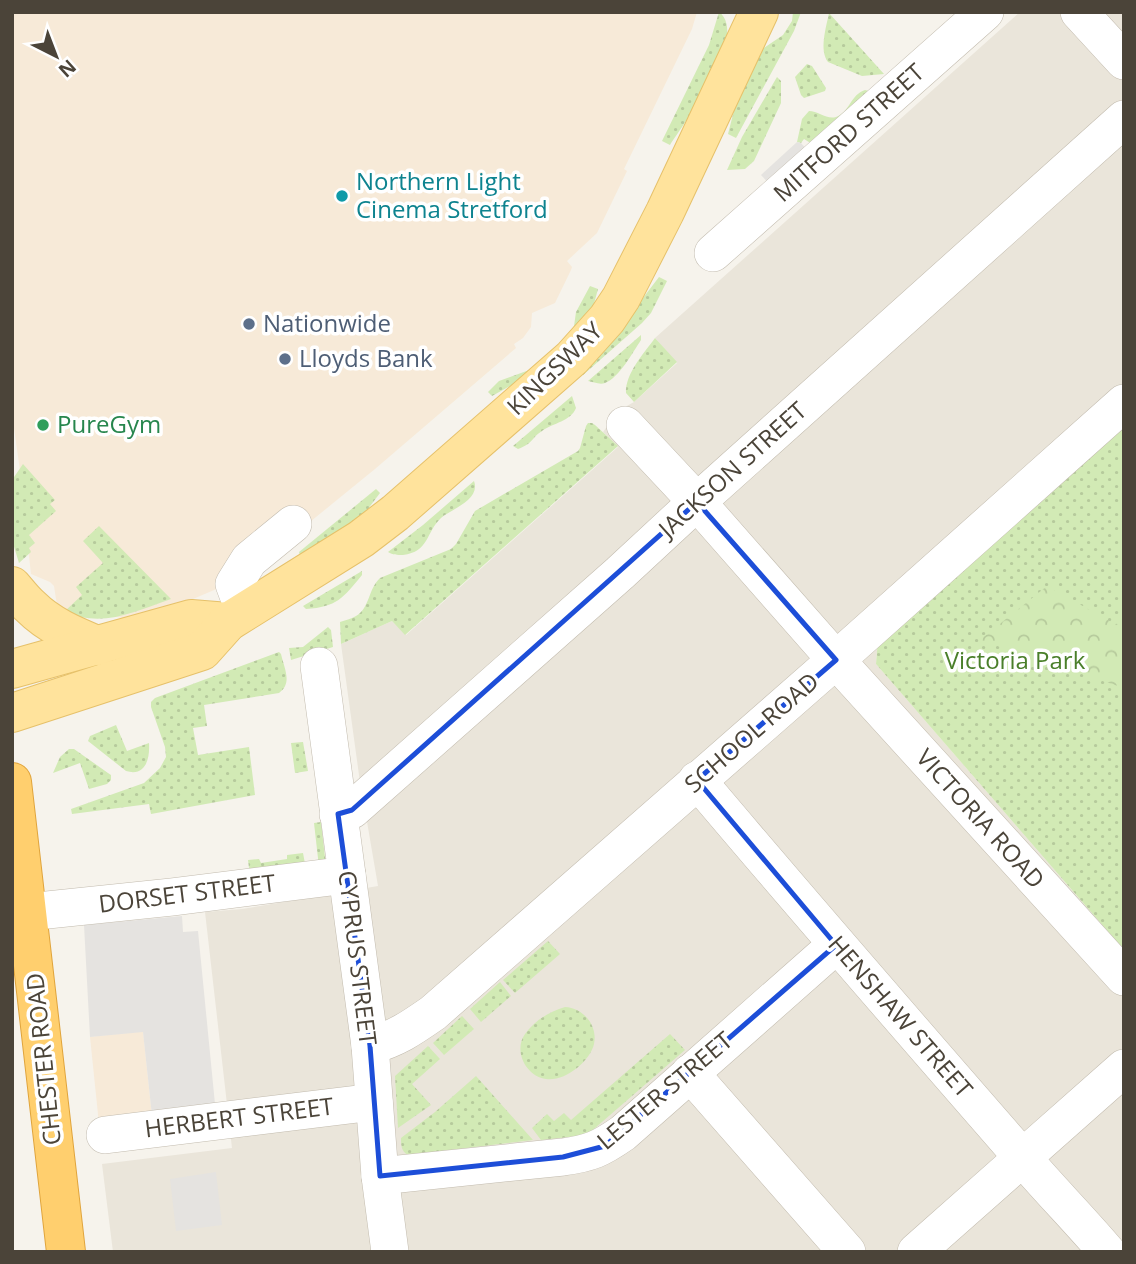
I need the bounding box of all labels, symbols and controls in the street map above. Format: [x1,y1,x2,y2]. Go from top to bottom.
north arrow [21,21,91,91]
text: N [53,54,82,83]
street label: MITFORD STREET [766,55,930,208]
place label: Northern Light Cinema Stretford [356,164,548,225]
marker: Northern Light Cinema Stretford [334,188,350,204]
place label: Nationwide [263,306,391,339]
street label: KINGSWAY [499,314,609,422]
marker: Nationwide [241,316,257,332]
place label: Lloyds Bank [299,341,433,374]
marker: Lloyds Bank [277,351,293,367]
street label: JACKSON STREET [649,394,813,546]
place label: PureGym [57,407,161,440]
marker: PureGym [35,417,51,433]
park label: Victoria Park [945,643,1086,676]
street label: SCHOOL ROAD [677,664,825,799]
street label: VICTORIA ROAD [910,741,1053,895]
street label: DORSET STREET [97,865,277,920]
street label: CYPRUS STREET [331,869,386,1047]
street label: HENSHAW STREET [822,928,981,1104]
street label: CHESTER ROAD [17,971,68,1147]
street label: LESTER STREET [589,1023,739,1156]
street label: HERBERT STREET [142,1089,335,1144]

